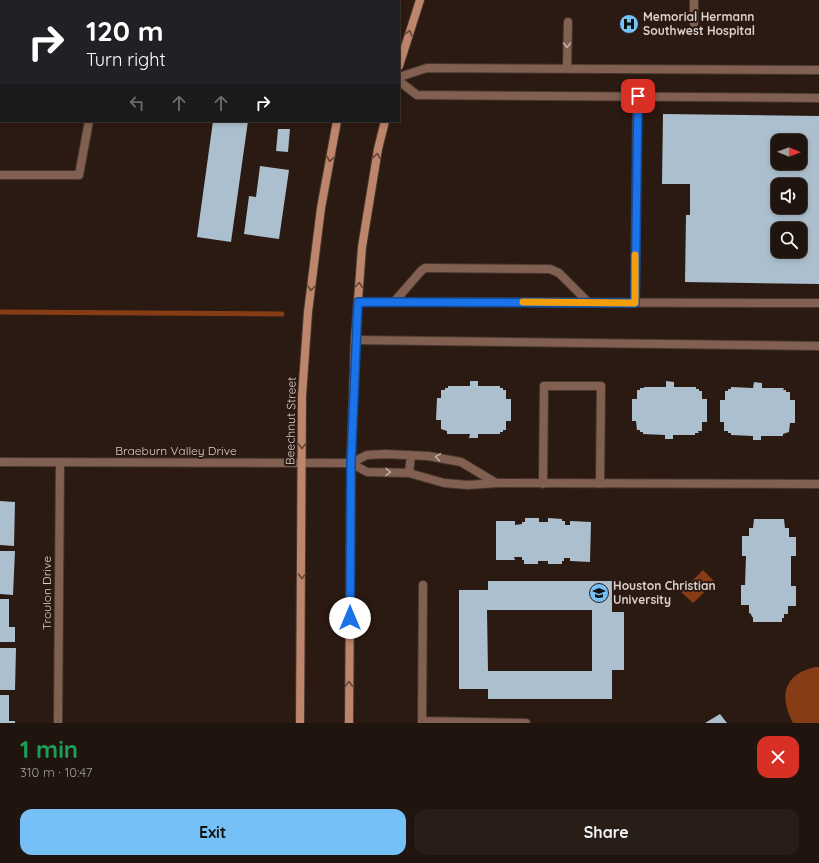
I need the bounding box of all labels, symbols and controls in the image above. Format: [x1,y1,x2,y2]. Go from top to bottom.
place label: Memorial Hermann Southwest Hospital [643,9,755,38]
text: 120 m [86,13,164,48]
hospital icon: Memorial Hermann Southwest Hospital [618,13,640,35]
icon: right [20,16,72,68]
one-way arrow [404,30,413,37]
one-way arrow [563,42,571,48]
text: Turn right [86,48,166,71]
pin [621,79,655,113]
icon: arrive [627,85,649,107]
icon: left [126,92,148,114]
icon: ahead [168,92,190,114]
icon: ahead [210,92,232,114]
icon: right [252,92,274,114]
north arrow [771,134,807,170]
map controls [771,134,807,258]
one-way arrow [372,153,381,159]
one-way arrow [326,156,334,162]
button: sound [771,178,807,214]
button: search [771,222,807,258]
one-way arrow [355,281,364,288]
one-way arrow [307,285,316,291]
street label: Beechnut Street [282,377,299,465]
street label: Braeburn Valley Drive [115,443,237,458]
one-way arrow [298,443,306,449]
one-way arrow [435,453,441,462]
one-way arrow [385,468,391,476]
street label: Troulon Drive [39,556,54,630]
one-way arrow [298,573,306,579]
place label: Houston Christian University [613,578,716,607]
school or university icon: Houston Christian University [588,582,610,604]
position arrow [329,597,371,639]
one-way arrow [345,681,353,687]
text: 1 min [20,734,78,764]
button: close [757,736,799,778]
text: 310 m · 10:47 [20,764,93,780]
button: Exit [20,809,406,855]
button: Share [414,809,799,855]

